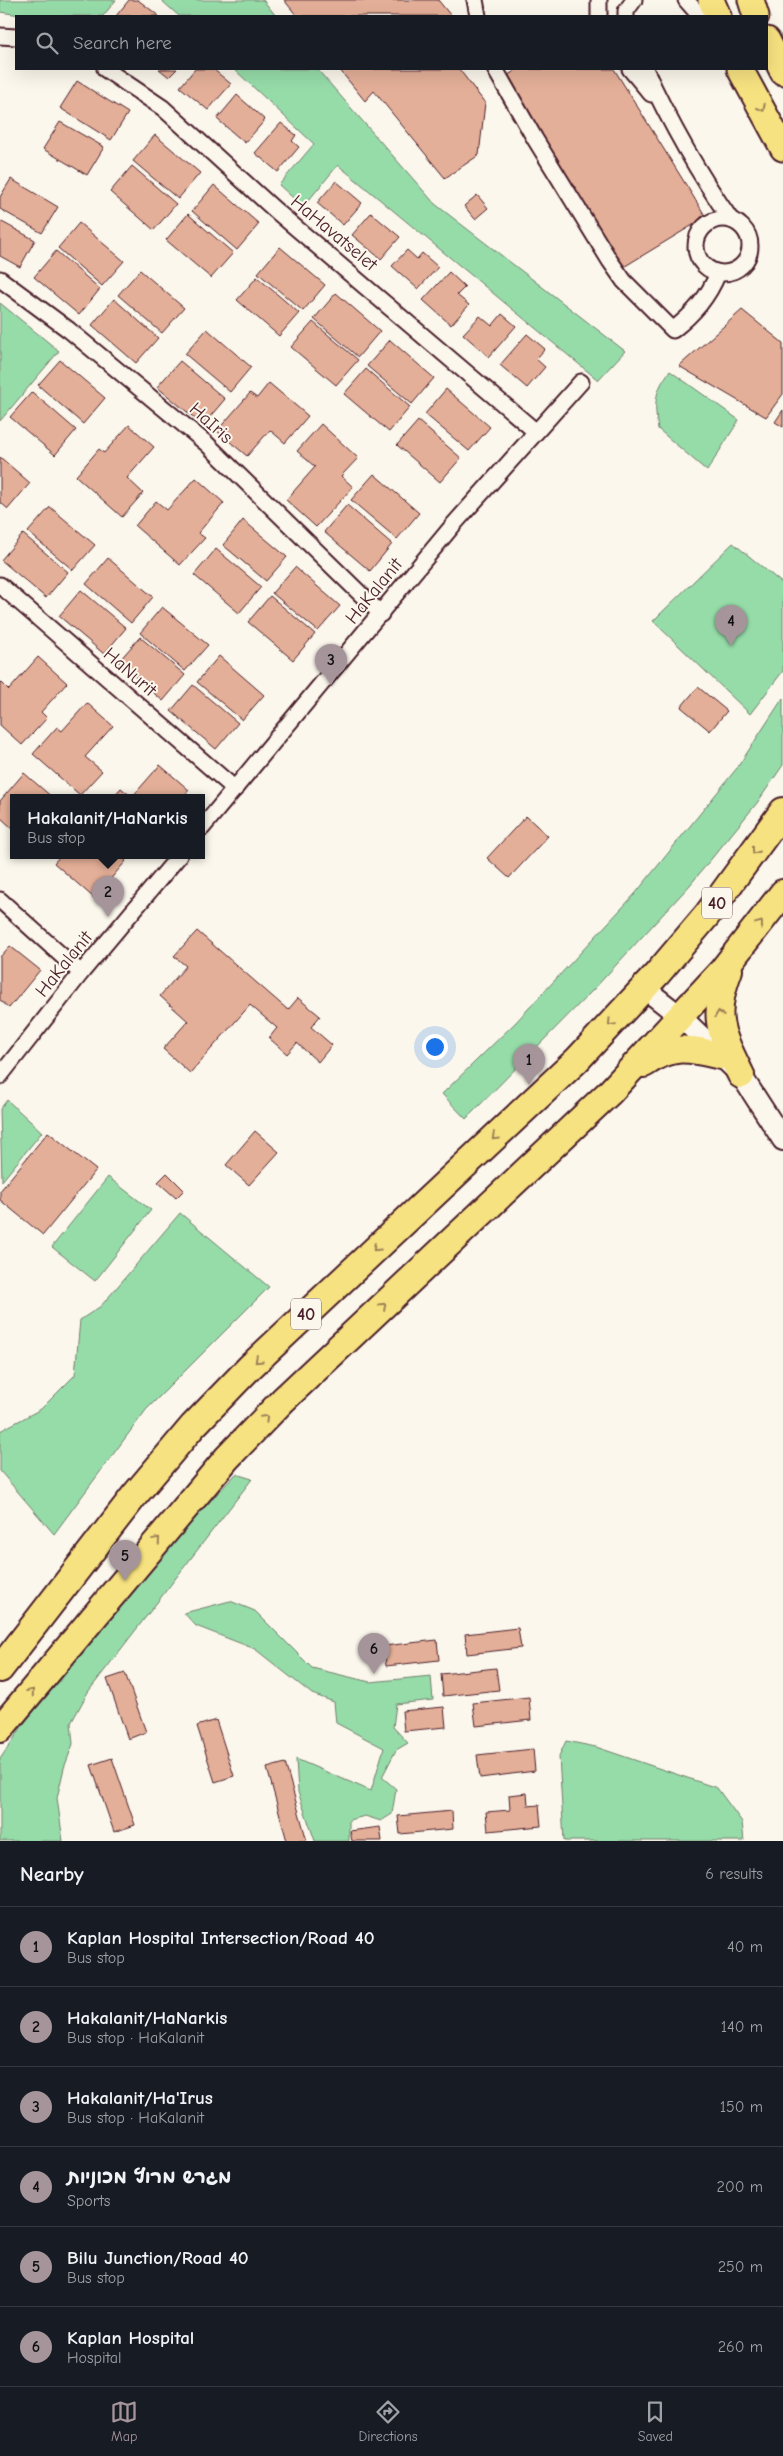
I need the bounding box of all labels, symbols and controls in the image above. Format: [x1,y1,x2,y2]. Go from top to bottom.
search box [15,15,768,70]
icon: search [33,29,61,57]
text: Search here [73,32,172,54]
one-way arrow [755,103,765,112]
street label: HaHavatselet [286,190,382,276]
street label: HaIris [185,398,237,448]
street label: HaKalanit [341,553,408,628]
pin: 4 [715,605,747,646]
street label: HaNurit [99,643,161,701]
pin: 3 [315,644,347,685]
popup [10,794,205,859]
text: Hakalanit/HaNarkis [27,807,188,829]
text: Bus stop [27,829,85,847]
one-way arrow [752,845,761,855]
pin: 2 [92,876,124,917]
road number: 40 [702,888,732,918]
one-way arrow [754,920,763,930]
street label: HaKalanit [31,926,98,1001]
one-way arrow [714,1009,725,1017]
one-way arrow [608,1018,617,1027]
your location [422,1034,448,1060]
pin: 1 [513,1044,545,1085]
one-way arrow [491,1131,500,1140]
one-way arrow [373,1242,382,1251]
road number: 40 [291,1298,321,1330]
one-way arrow [377,1303,386,1312]
one-way arrow [255,1354,264,1363]
one-way arrow [259,1415,268,1424]
one-way arrow [152,1536,161,1545]
pin: 5 [109,1540,141,1581]
pin: 6 [358,1633,390,1674]
one-way arrow [26,1688,35,1697]
text: Nearby [20,1862,84,1886]
text: 6 results [705,1865,763,1883]
text: Kaplan Hospital Intersection/Road 40 [67,1927,375,1949]
text: 1 [33,1938,39,1956]
text: 40 m [727,1938,763,1956]
text: Bus stop [67,1949,125,1967]
text: Hakalanit/HaNarkis [67,2007,227,2029]
text: 2 [32,2018,40,2036]
text: 140 m [721,2018,763,2036]
text: Bus stop · HaKalanit [67,2029,204,2047]
text: Hakalanit/Ha'Irus [67,2087,213,2109]
text: 3 [32,2098,40,2116]
text: 150 m [720,2098,763,2116]
text: Bus stop · HaKalanit [67,2109,204,2127]
text: מגרש מרוץ מכוניות [67,2166,231,2188]
text: 4 [32,2178,40,2196]
text: 200 m [717,2178,763,2196]
text: Sports [67,2192,110,2210]
text: Bilu Junction/Road 40 [67,2247,249,2269]
text: 5 [32,2258,40,2276]
text: 250 m [718,2258,763,2276]
text: Bus stop [67,2269,125,2287]
text: Kaplan Hospital [67,2327,194,2349]
text: 6 [32,2338,40,2356]
text: 260 m [718,2338,763,2356]
text: Hospital [67,2349,122,2367]
tab: Map [110,2398,138,2445]
tab: Directions [358,2398,418,2445]
tab: Saved [638,2398,673,2445]

